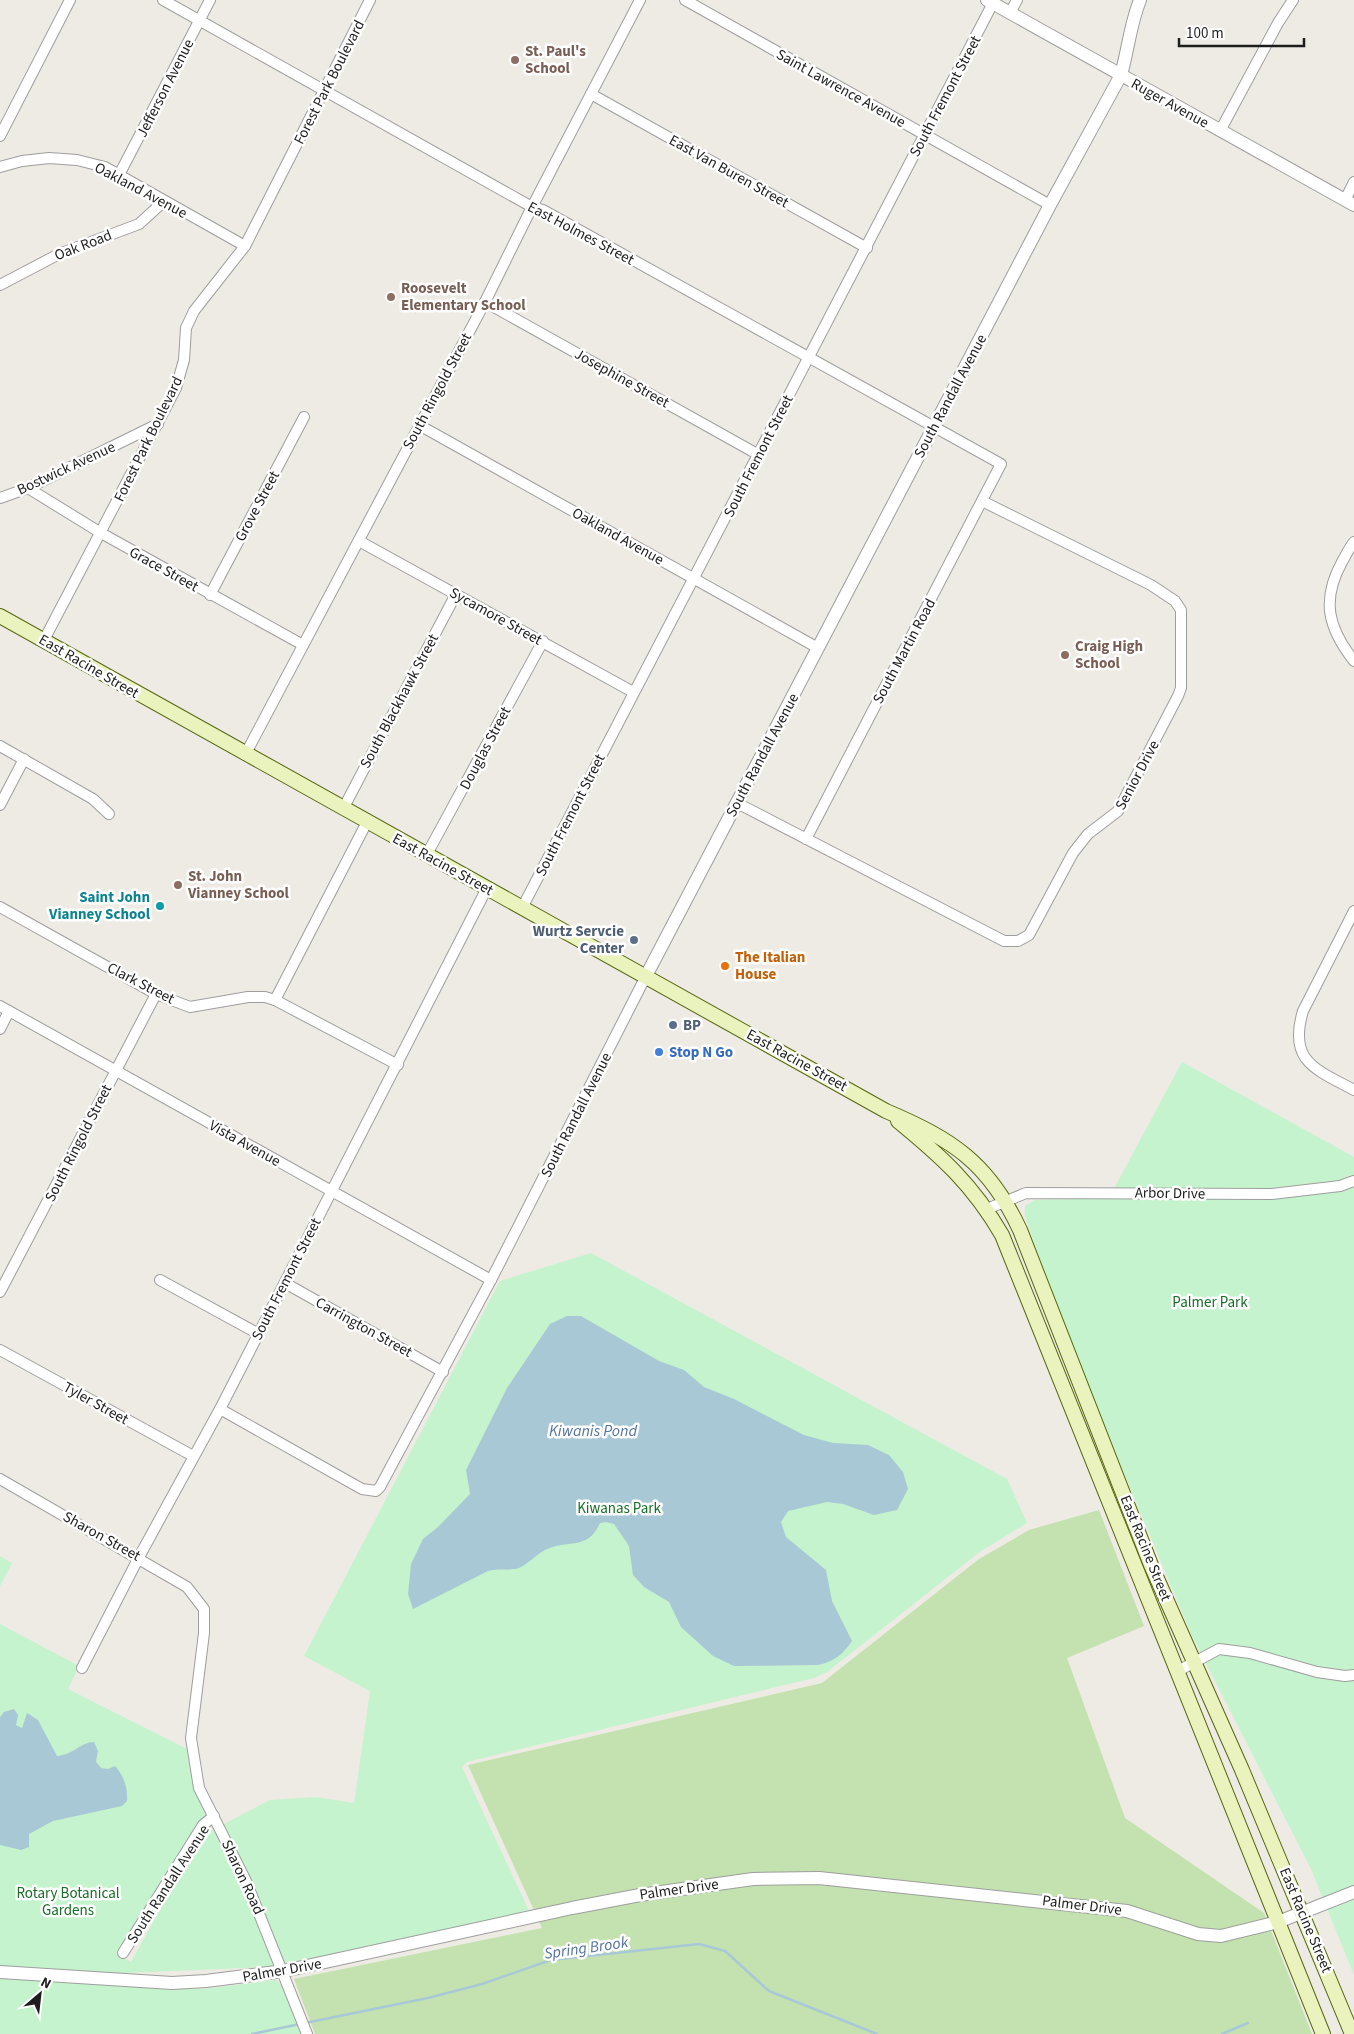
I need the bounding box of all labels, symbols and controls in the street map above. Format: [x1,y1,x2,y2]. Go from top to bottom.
scale bar [1179,15,1304,47]
street label: Forest Park Boulevard [289,16,370,148]
text: 100 m [1186,23,1224,44]
street label: South Fremont Street [905,32,986,161]
street label: Jefferson Avenue [132,36,199,141]
place label: St. Paul's School [525,41,586,79]
street label: Saint Lawrence Avenue [772,44,909,133]
marker: St. Paul's School [509,54,521,66]
street label: Ruger Avenue [1127,73,1212,133]
street label: East Van Buren Street [665,130,792,213]
street label: Oakland Avenue [91,157,191,224]
street label: East Holmes Street [524,196,638,270]
street label: Oak Road [51,225,115,266]
place label: Roosevelt Elementary School [401,278,526,316]
marker: Roosevelt Elementary School [385,291,397,303]
street label: South Ringold Street [398,329,477,453]
street label: South Randall Avenue [909,331,992,462]
street label: Josephine Street [571,344,673,413]
street label: Forest Park Boulevard [109,373,188,505]
street label: South Fremont Street [719,392,798,521]
street label: Bostwick Avenue [14,437,119,500]
street label: Grove Street [230,467,285,545]
street label: Oakland Avenue [568,503,667,570]
street label: Grace Street [125,542,202,597]
street label: Sycamore Street [446,582,546,651]
street label: South Martin Road [868,595,941,708]
street label: East Racine Street [35,629,143,704]
street label: South Blackhawk Street [355,630,444,772]
place label: Craig High School [1075,636,1143,674]
marker: Craig High School [1059,649,1071,661]
street label: South Randall Avenue [721,690,804,821]
street label: Douglas Street [455,703,516,793]
street label: Senior Drive [1110,737,1165,814]
street label: South Fremont Street [531,751,610,880]
street label: East Racine Street [389,828,497,901]
place label: St. John Vianney School [187,866,290,904]
marker: St. John Vianney School [172,879,184,891]
place label: Saint John Vianney School [48,887,151,925]
marker: Saint John Vianney School [154,900,166,912]
place label: Wurtz Servcie Center [533,921,624,959]
marker: Wurtz Servcie Center [628,934,640,946]
place label: The Italian House [735,947,805,985]
street label: Clark Street [103,957,178,1009]
marker: The Italian House [719,960,731,972]
place label: BP [683,1015,701,1036]
marker: BP [667,1019,679,1031]
street label: East Racine Street [743,1024,851,1097]
place label: Stop N Go [669,1042,733,1063]
marker: Stop N Go [653,1046,665,1058]
street label: South Randall Avenue [536,1049,617,1181]
street label: South Ringold Street [40,1081,117,1206]
street label: Vista Avenue [205,1115,284,1172]
street label: Arbor Drive [1135,1182,1205,1205]
street label: South Fremont Street [247,1215,326,1344]
street label: Carrington Street [312,1292,416,1363]
park label: Palmer Park [1172,1292,1248,1313]
street label: Tyler Street [59,1377,132,1430]
water label: Kiwanis Pond [549,1420,637,1442]
street label: East Racine Street [1115,1492,1176,1604]
park label: Kiwanas Park [577,1498,661,1519]
street label: Sharon Street [59,1506,144,1566]
street label: South Randall Avenue [122,1821,215,1948]
street label: Sharon Road [216,1836,269,1918]
street label: East Racine Street [1274,1864,1337,1976]
street label: Palmer Drive [638,1874,720,1905]
park label: Rotary Botanical Gardens [16,1883,120,1921]
street label: Palmer Drive [1041,1890,1123,1921]
water label: Spring Brook [543,1931,630,1965]
street label: Palmer Drive [241,1953,323,1988]
north arrow [15,1969,65,2019]
text: N [37,1972,54,1994]

